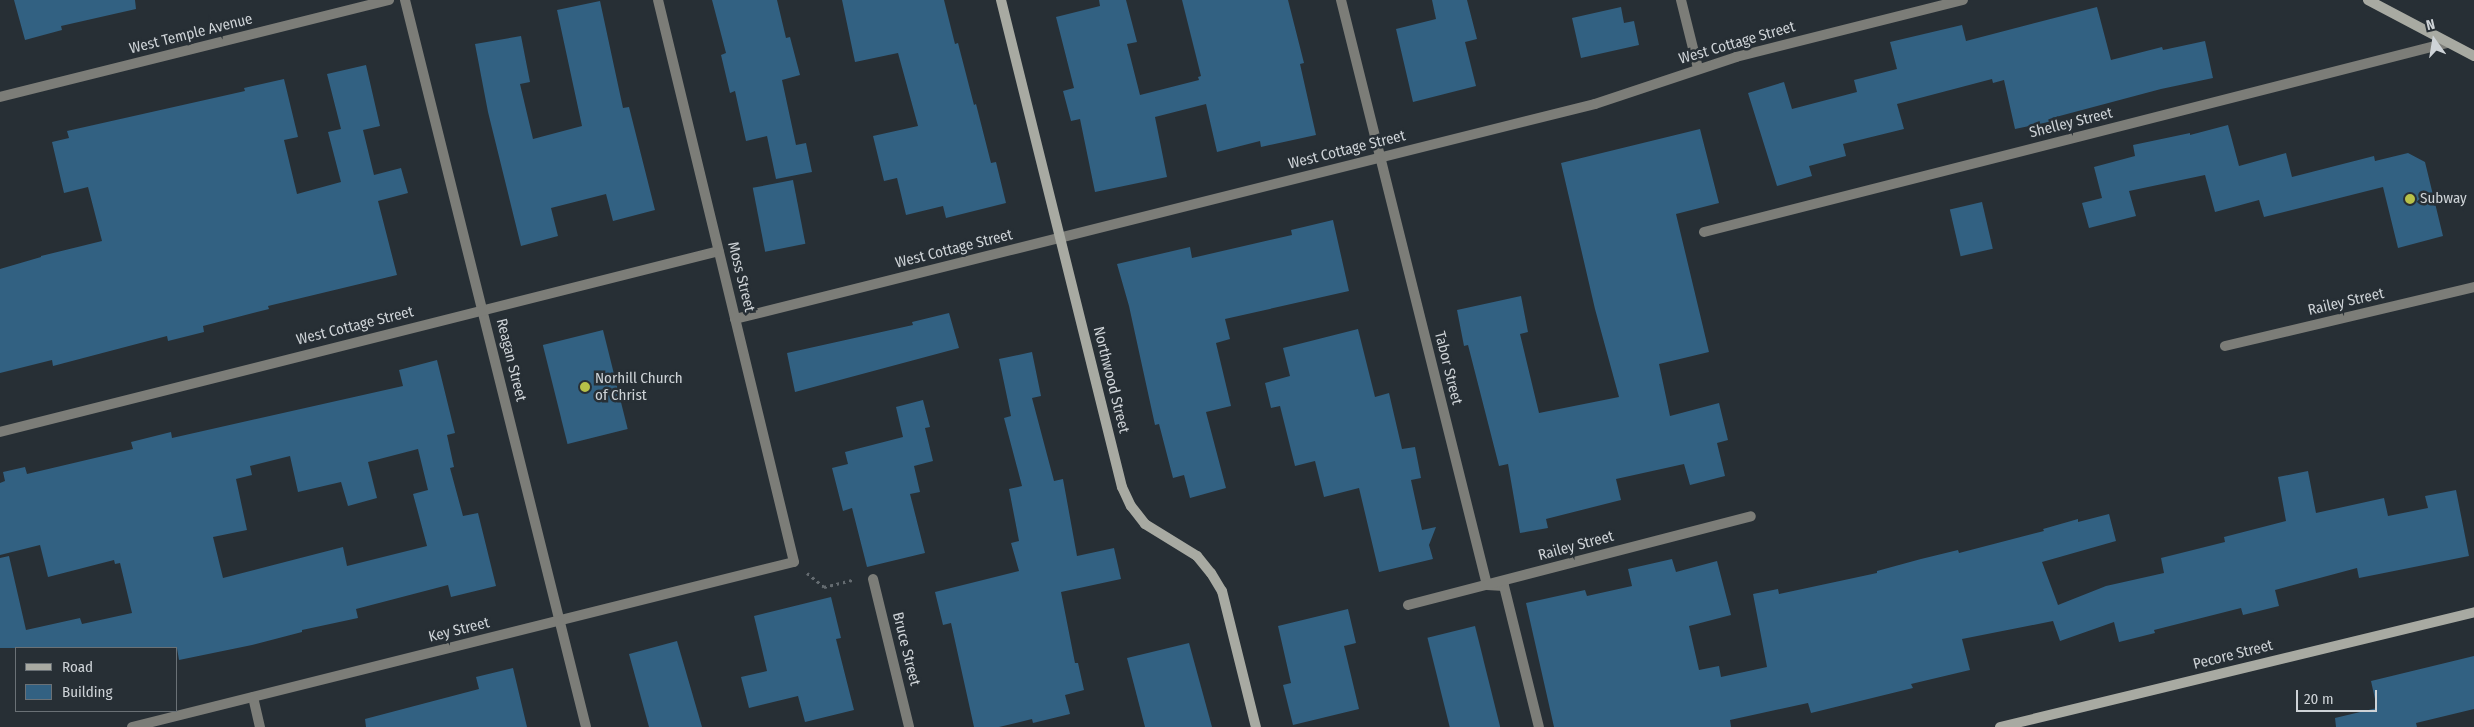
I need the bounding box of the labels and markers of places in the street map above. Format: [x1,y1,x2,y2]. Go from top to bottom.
place label: Subway [2420,190,2467,208]
marker: Subway [2404,193,2416,205]
place label: Norhill Church of Christ [595,369,683,404]
marker: Norhill Church of Christ [579,381,591,393]

